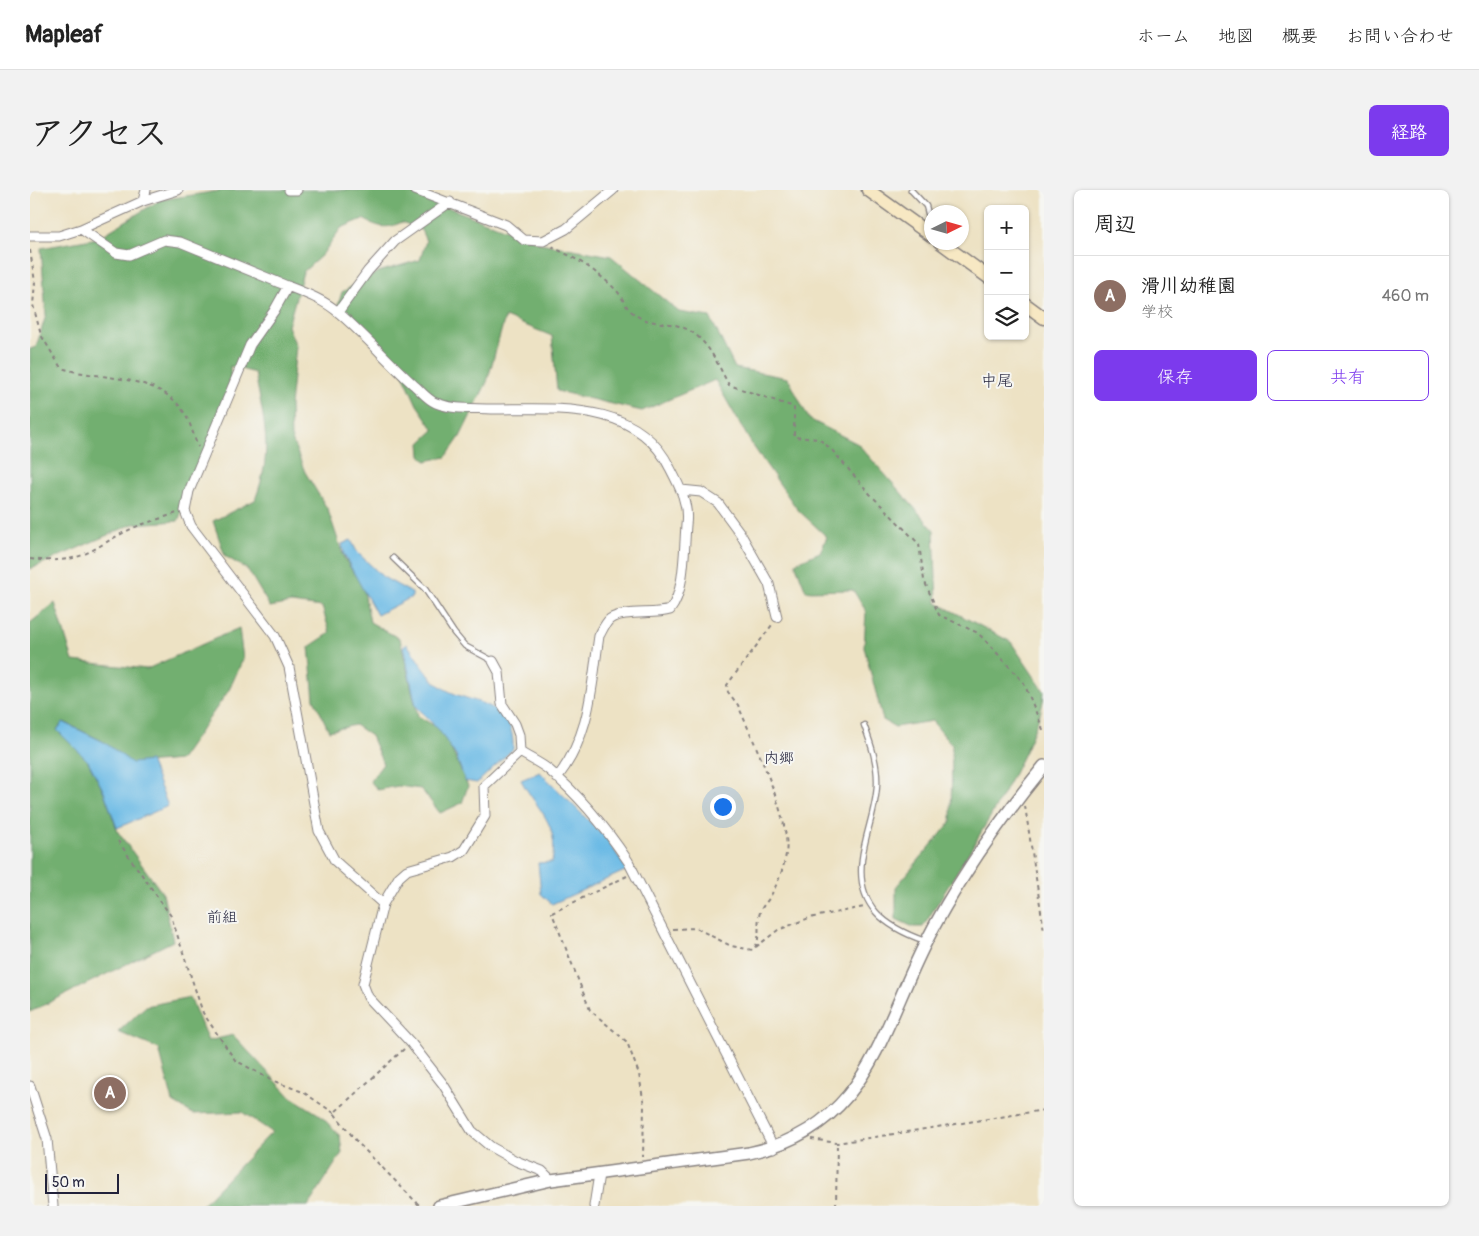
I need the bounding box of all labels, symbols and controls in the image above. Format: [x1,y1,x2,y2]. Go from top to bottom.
text: Mapleaf [25,20,103,49]
text: ホーム [1137,25,1190,48]
text: 地図 [1218,25,1254,48]
text: 概要 [1282,25,1318,48]
text: お問い合わせ [1346,25,1454,48]
button: 経路 [1369,105,1449,156]
text: アクセス [30,112,168,156]
north arrow [924,205,969,250]
map controls [984,205,1029,340]
button: + [984,205,1029,250]
text: 周辺 [1094,211,1136,238]
button: − [984,250,1029,295]
text: 滑川幼稚園 [1141,274,1236,298]
text: A [1105,286,1115,306]
text: 460 m [1382,286,1429,306]
button: layers [984,295,1029,340]
text: 学校 [1141,302,1173,322]
button: 保存 [1094,350,1257,401]
button: 共有 [1267,350,1429,401]
district label: 中尾 [981,371,1013,391]
district label: 内郷 [764,749,794,768]
your location [710,794,736,820]
district label: 前組 [207,908,237,927]
pin: A [94,1074,126,1112]
scale bar [45,1171,119,1194]
text: 50 m [52,1174,85,1191]

